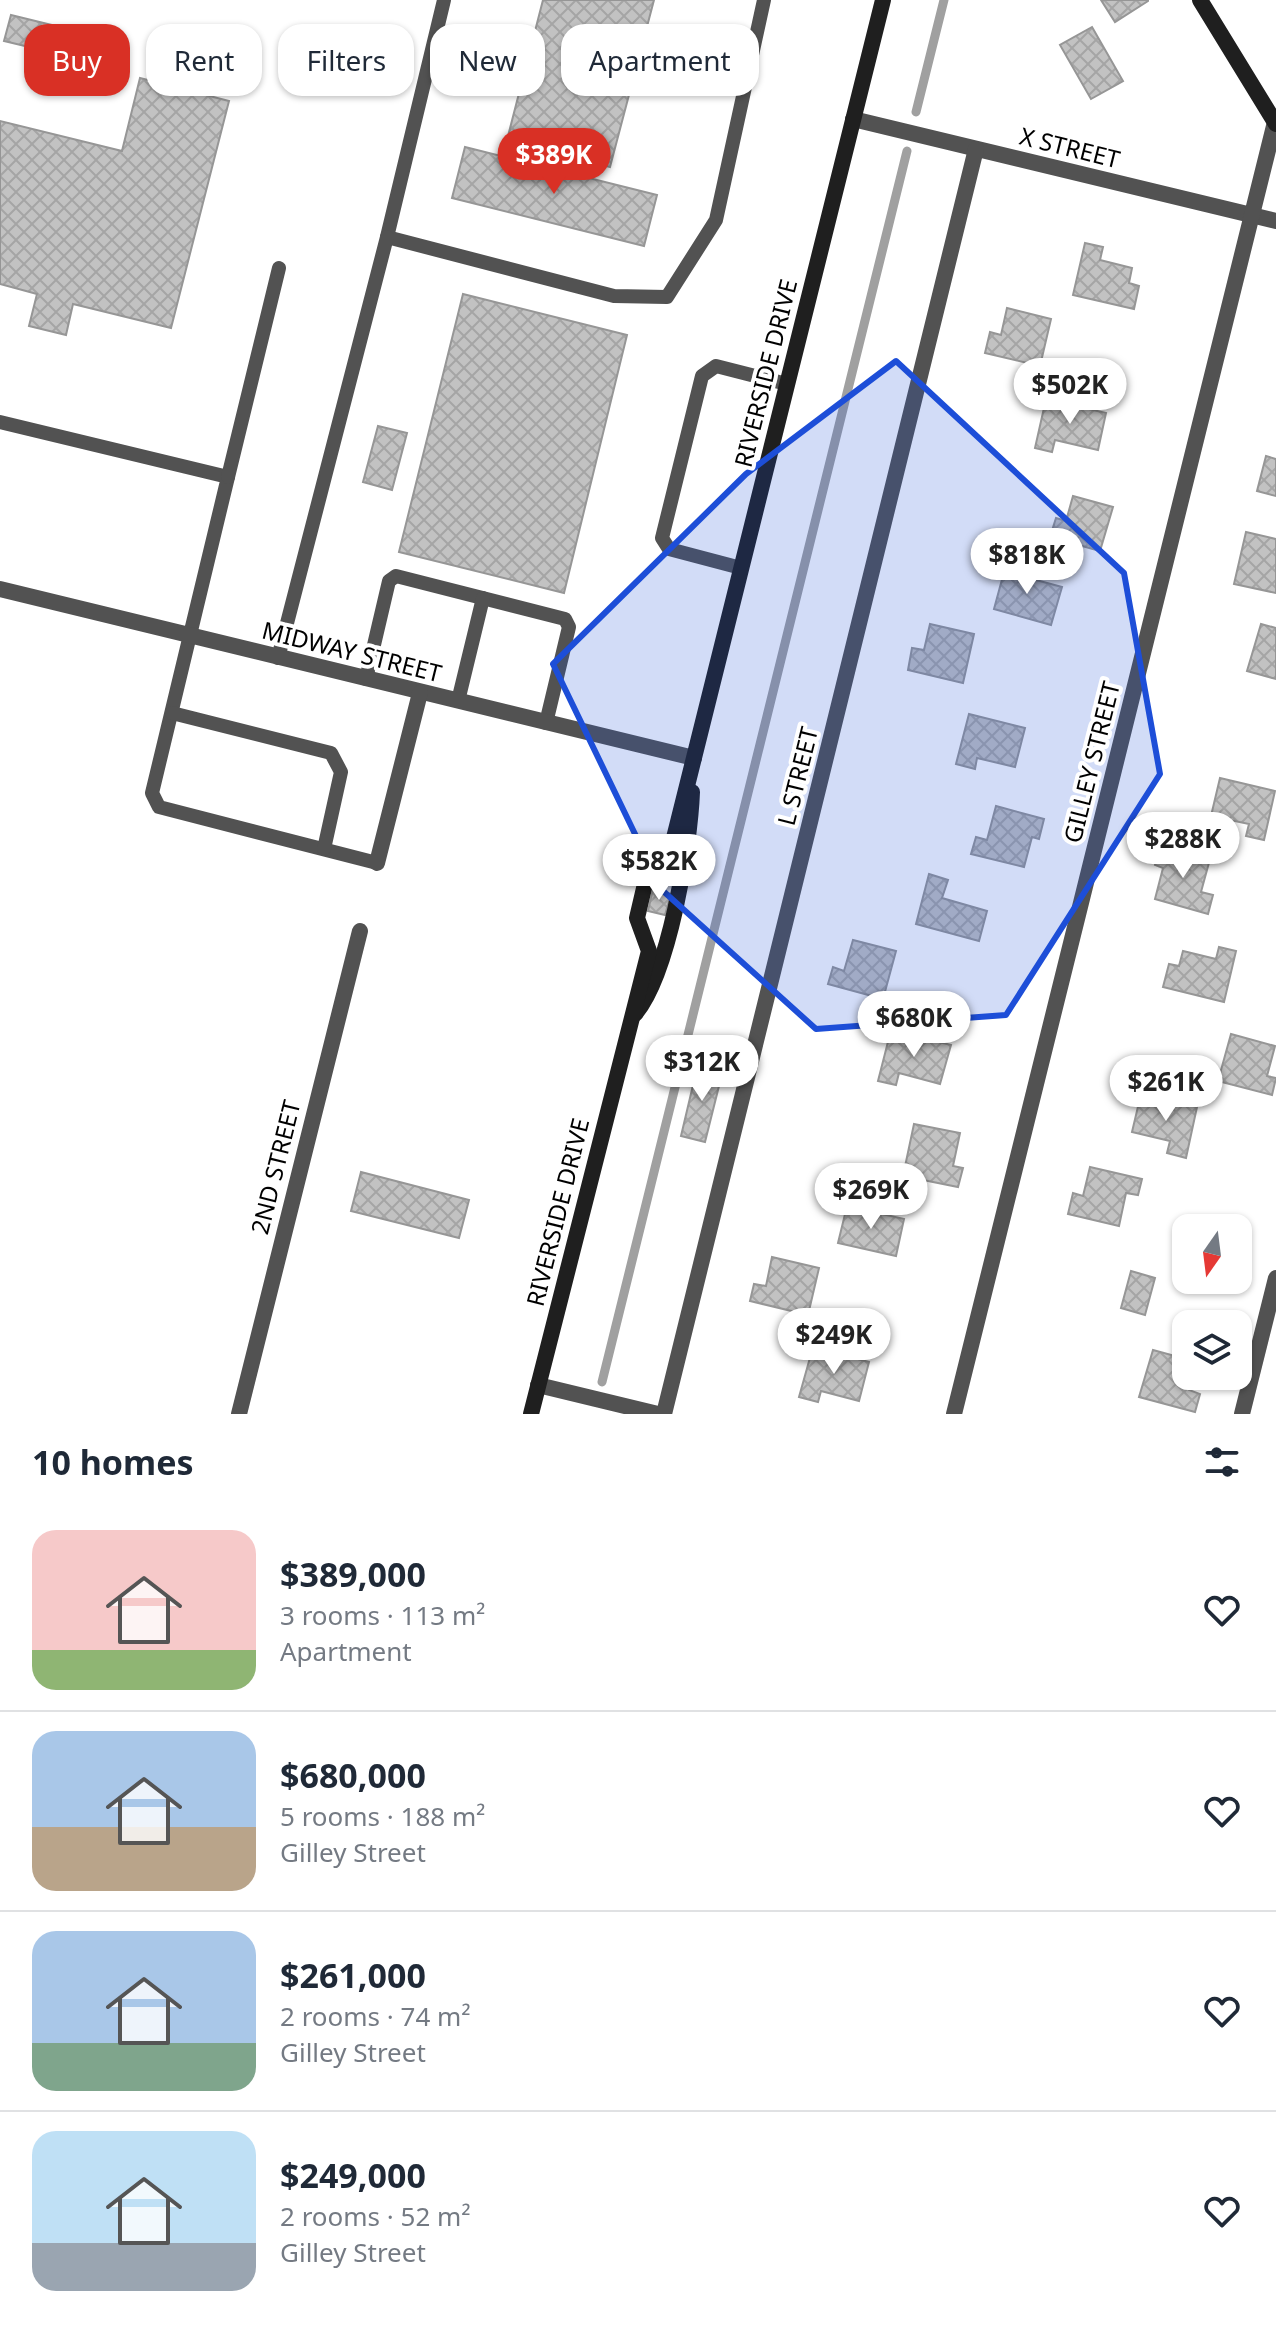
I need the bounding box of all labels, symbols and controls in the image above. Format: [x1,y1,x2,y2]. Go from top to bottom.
chip: Buy [24,24,130,96]
chip: Rent [146,24,262,96]
chip: Filters [278,24,414,96]
chip: New [430,24,545,96]
chip: Apartment [561,24,759,96]
street label: X STREET [1017,119,1124,175]
pin: $389K [498,128,610,196]
text: $389K [516,136,592,172]
street label: RIVERSIDE DRIVE [726,276,804,470]
pin: $502K [1014,358,1126,426]
text: $502K [1032,366,1108,402]
pin: $818K [971,528,1083,596]
text: $818K [989,536,1065,572]
street label: MIDWAY STREET [259,613,446,689]
street label: GILLEY STREET [1055,677,1127,846]
street label: L STREET [769,723,825,829]
pin: $288K [1127,812,1239,880]
text: $288K [1145,820,1221,856]
pin: $582K [603,834,715,902]
text: $582K [621,842,697,878]
pin: $680K [858,991,970,1059]
text: $680K [876,999,952,1035]
pin: $312K [646,1035,758,1103]
text: $312K [664,1043,740,1079]
pin: $261K [1110,1055,1222,1123]
text: $261K [1128,1063,1204,1099]
street label: 2ND STREET [242,1096,308,1238]
street label: RIVERSIDE DRIVE [518,1115,596,1309]
pin: $269K [815,1163,927,1231]
text: $269K [833,1171,909,1207]
north arrow [1172,1214,1252,1294]
map controls [1172,1214,1252,1390]
pin: $249K [778,1308,890,1376]
button: layers [1172,1310,1252,1390]
text: $249K [796,1316,872,1352]
text: 10 homes [32,1439,194,1485]
icon: filters [1200,1440,1244,1484]
text: $389,000 [280,1551,426,1597]
icon: home [96,1562,192,1658]
icon: heart [1200,1588,1244,1632]
text: 3 rooms · 113 m² [280,1597,485,1633]
text: Apartment [280,1633,412,1669]
text: $680,000 [280,1752,426,1798]
icon: home [96,1763,192,1859]
icon: heart [1200,1789,1244,1833]
text: 5 rooms · 188 m² [280,1798,485,1834]
text: Gilley Street [280,1834,426,1870]
text: $261,000 [280,1952,426,1998]
icon: home [96,1963,192,2059]
icon: heart [1200,1989,1244,2033]
text: 2 rooms · 74 m² [280,1998,470,2034]
text: Gilley Street [280,2034,426,2070]
text: $249,000 [280,2152,426,2198]
icon: home [96,2163,192,2259]
icon: heart [1200,2189,1244,2233]
text: 2 rooms · 52 m² [280,2198,470,2234]
text: Gilley Street [280,2234,426,2270]

